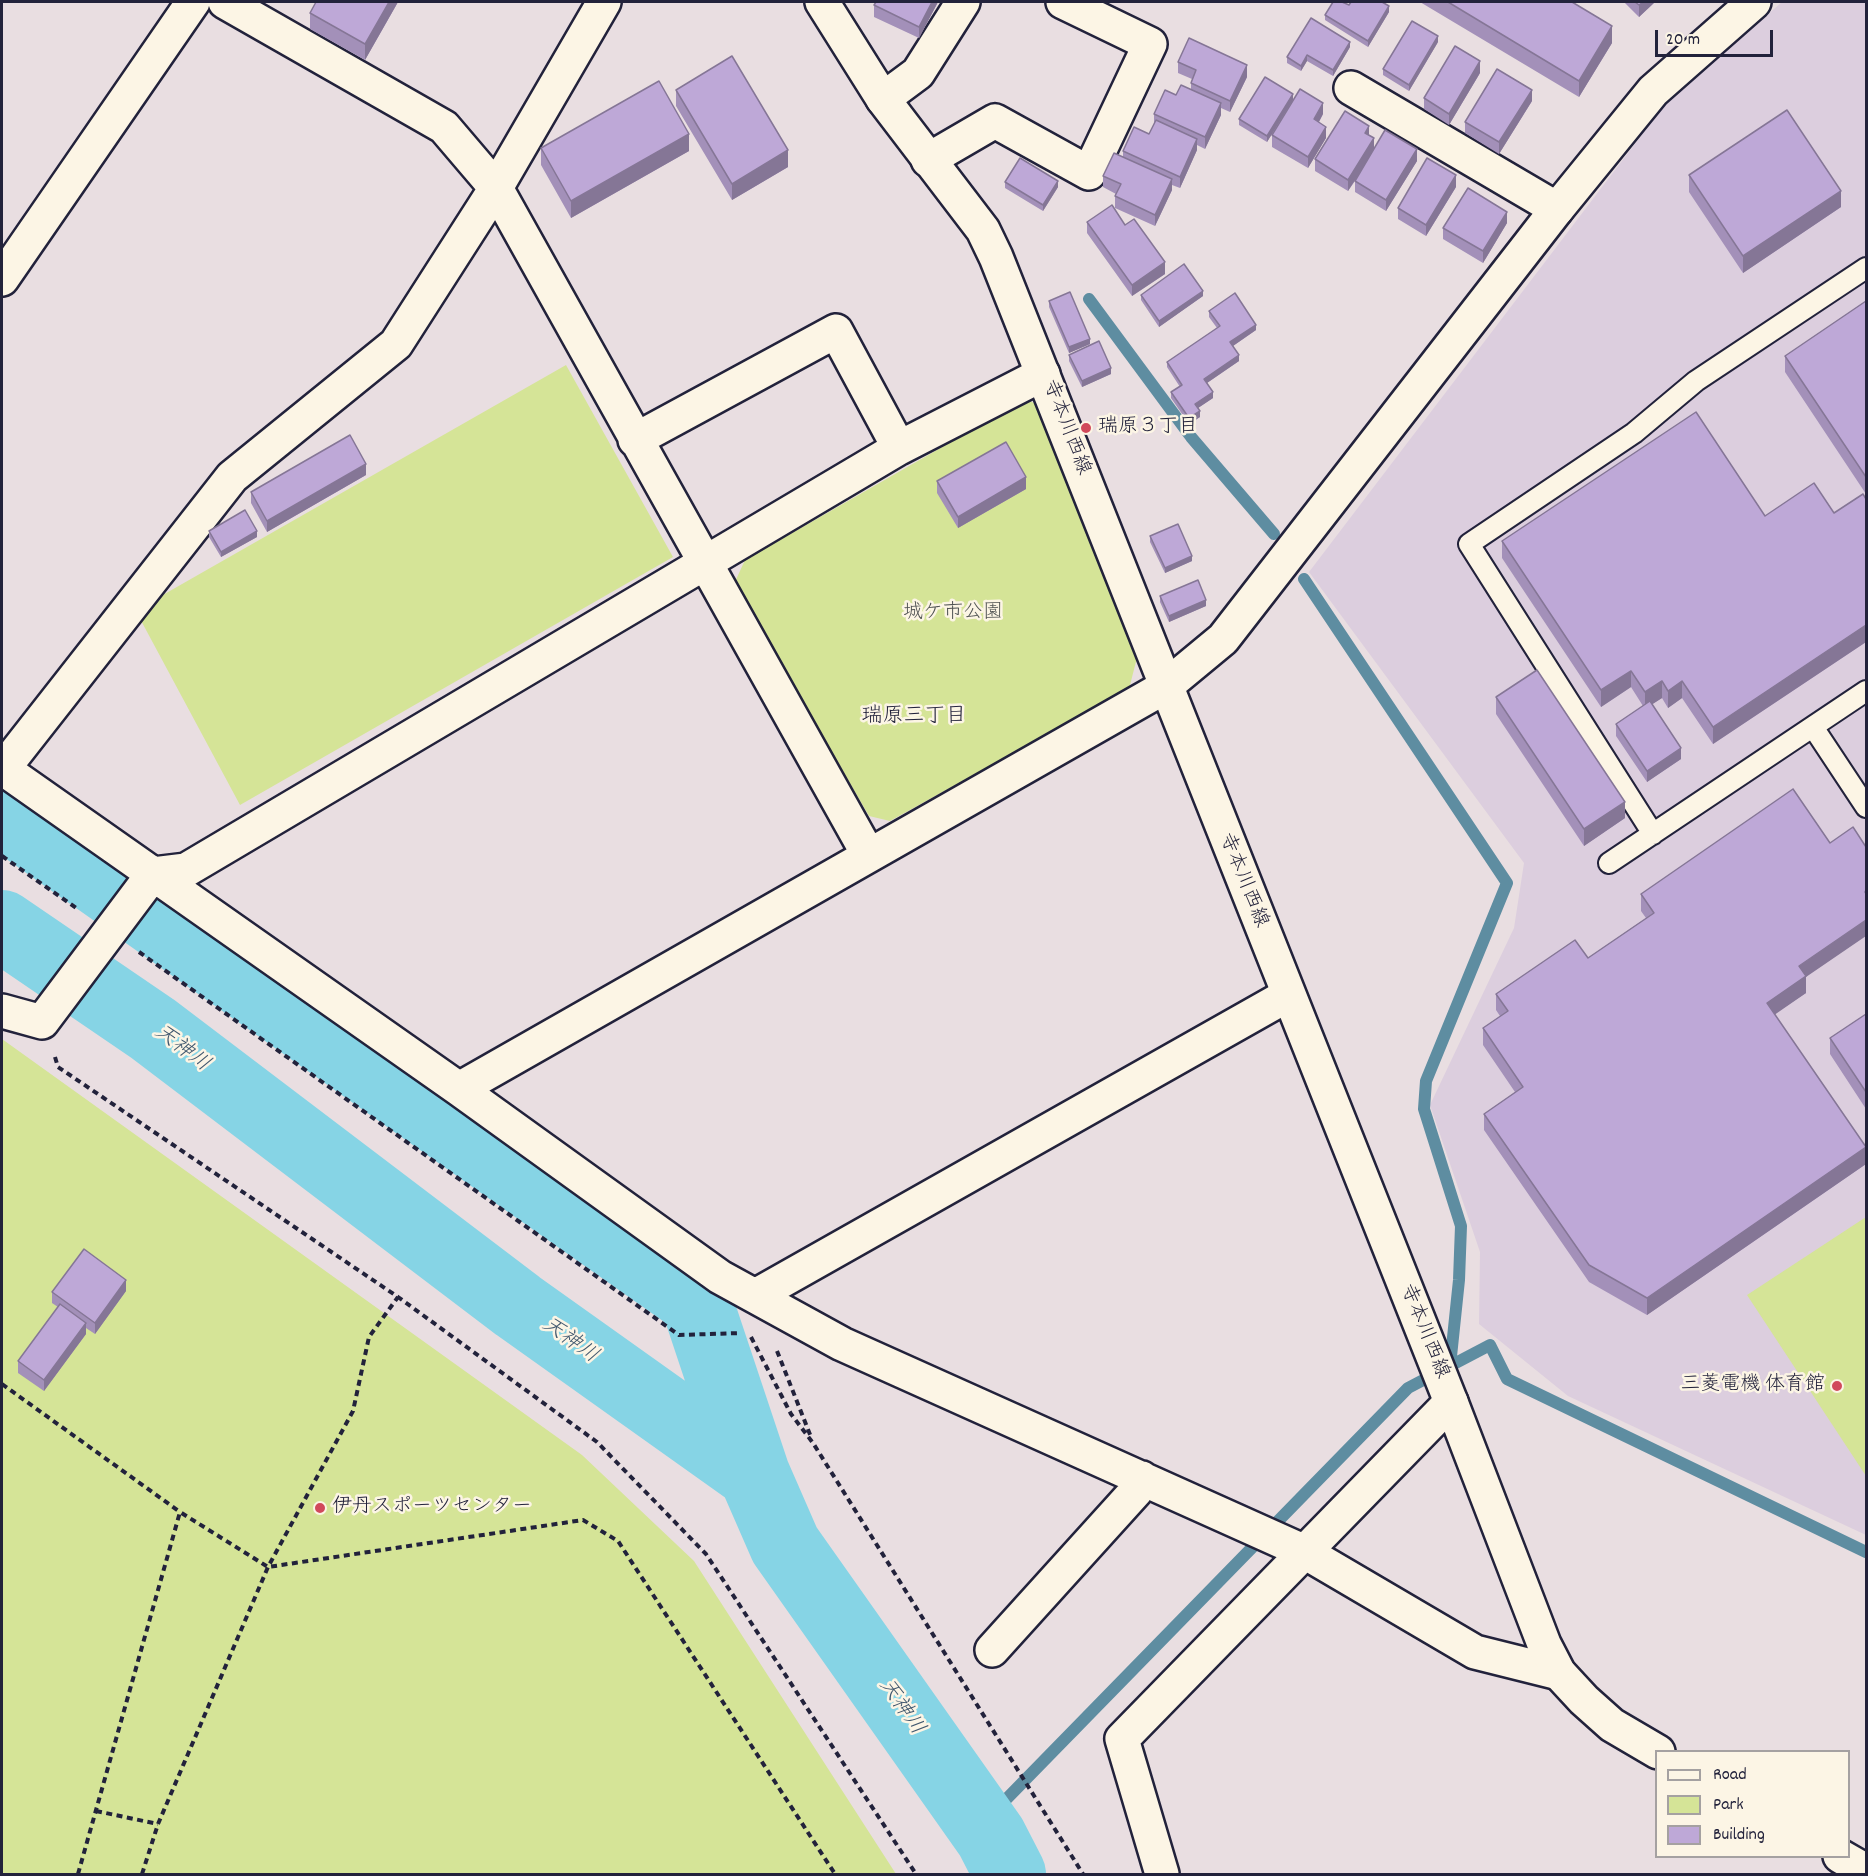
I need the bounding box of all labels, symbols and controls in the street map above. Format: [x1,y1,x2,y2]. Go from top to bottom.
scale bar [1658,18,1776,56]
text: 20 m [1666,28,1700,53]
street label: 寺本川西線 [1036,377,1094,479]
place label: 瑞原３丁目 [1098,416,1198,440]
marker: 瑞原３丁目 [1079,421,1093,435]
park label: 城ケ市公園 [903,602,1003,626]
district label: 瑞原三丁目 [862,705,966,731]
street label: 寺本川西線 [1212,830,1272,932]
water label: 天神川 [148,1021,214,1079]
street label: 寺本川西線 [1393,1281,1453,1383]
water label: 天神川 [536,1314,602,1370]
place label: 三菱電機 体育館 [1680,1374,1825,1398]
marker: 三菱電機 体育館 [1830,1379,1844,1393]
place label: 伊丹スポーツセンター [332,1496,532,1520]
marker: 伊丹スポーツセンター [313,1501,327,1515]
water label: 天神川 [872,1675,928,1741]
legend [1655,1750,1850,1858]
text: Road [1713,1763,1747,1788]
text: Park [1713,1793,1744,1818]
text: Building [1713,1823,1765,1848]

